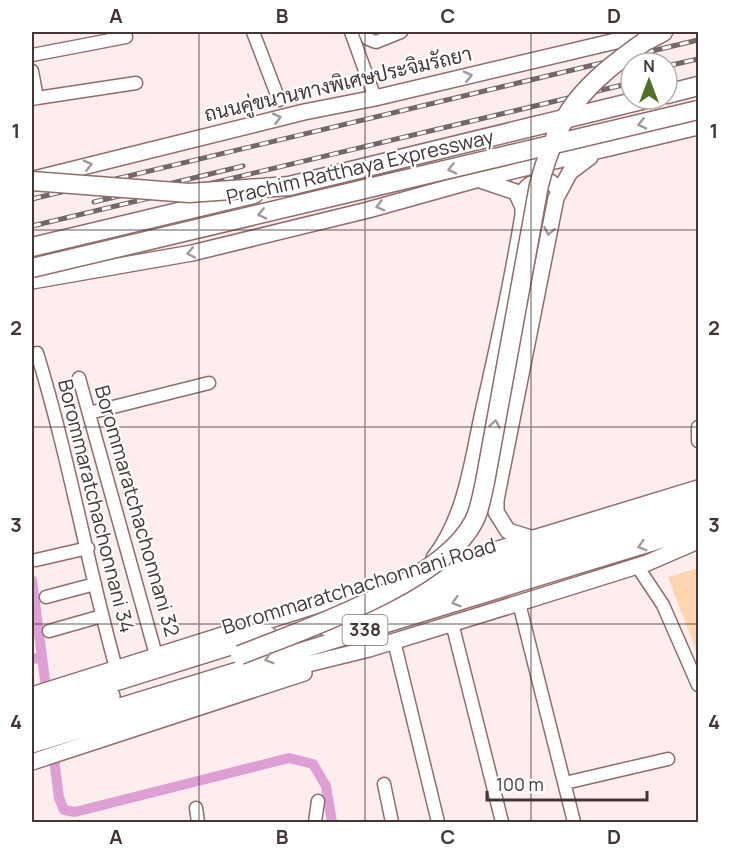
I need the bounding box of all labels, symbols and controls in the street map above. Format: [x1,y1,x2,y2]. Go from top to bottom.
text: A [109,2,123,29]
text: B [276,2,289,29]
text: C [441,2,455,29]
text: D [607,2,621,29]
street label: ถนนคู่ขนานทางพิเศษประจิมรัถยา [202,40,475,129]
north arrow [619,51,679,111]
text: N [643,55,655,77]
one-way arrow [463,70,473,83]
one-way arrow [272,113,282,126]
one-way arrow [637,116,647,129]
text: 1 [12,117,20,144]
text: 1 [710,117,718,144]
street label: Prachim Ratthaya Expressway [224,122,497,210]
one-way arrow [83,160,93,173]
one-way arrow [447,161,457,174]
one-way arrow [376,199,386,212]
one-way arrow [257,206,267,219]
one-way arrow [543,226,556,236]
one-way arrow [186,246,196,259]
text: 2 [10,314,22,341]
text: 2 [708,314,720,341]
street label: Borommaratchachonnani 34 [52,376,141,636]
street label: Borommaratchachonnani 32 [89,382,186,640]
one-way arrow [488,419,501,429]
text: 3 [10,511,22,538]
text: 3 [708,511,720,538]
street label: Borommaratchachonnani Road [219,531,499,640]
one-way arrow [638,539,648,551]
one-way arrow [451,595,462,607]
road number: 338 [342,615,388,645]
one-way arrow [264,652,275,664]
text: 4 [10,708,22,735]
text: 4 [708,708,720,735]
scale bar [487,764,648,802]
text: 100 m [496,772,544,796]
text: A [109,823,123,850]
text: B [276,823,289,850]
text: C [441,823,455,850]
text: D [607,823,621,850]

